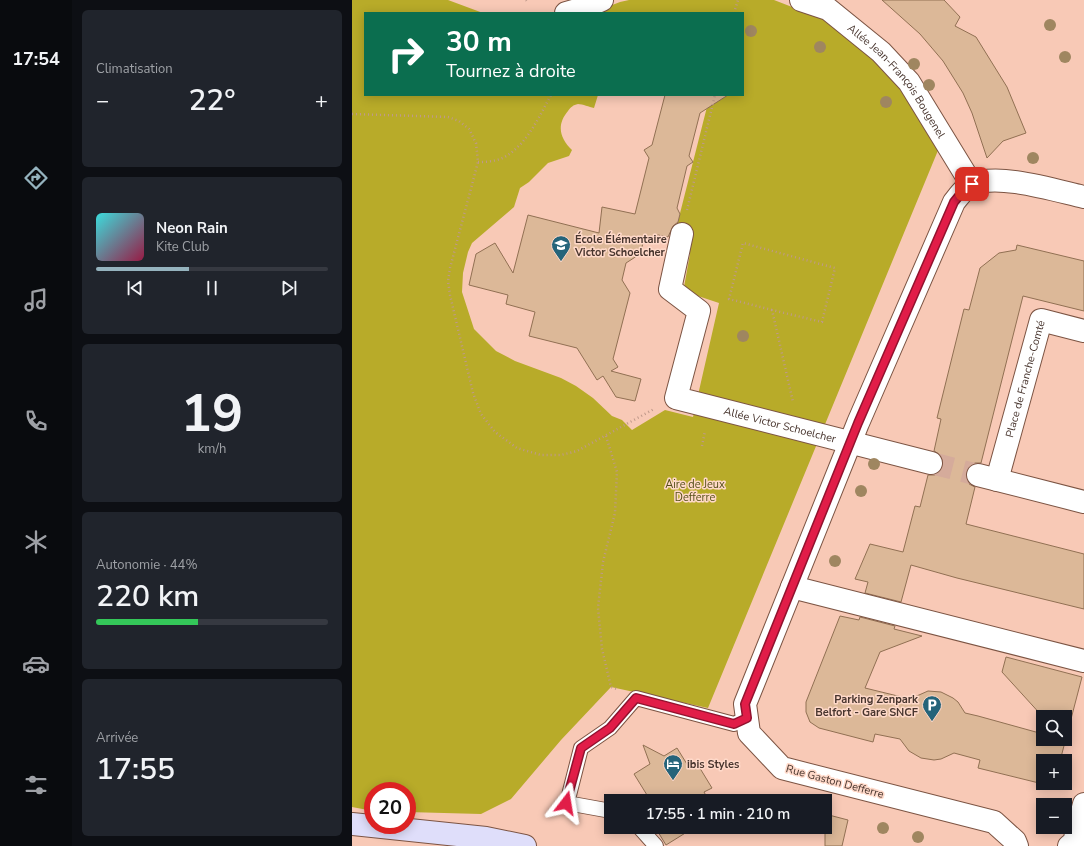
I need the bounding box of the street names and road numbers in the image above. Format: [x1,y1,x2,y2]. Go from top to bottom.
street label: Allée Jean-François Bougenel [844,21,949,142]
street label: Place de Franche-Comté [1002,318,1049,439]
street label: Allée Victor Schoelcher [722,403,838,447]
street label: Rue Gaston Defferre [784,761,886,802]

